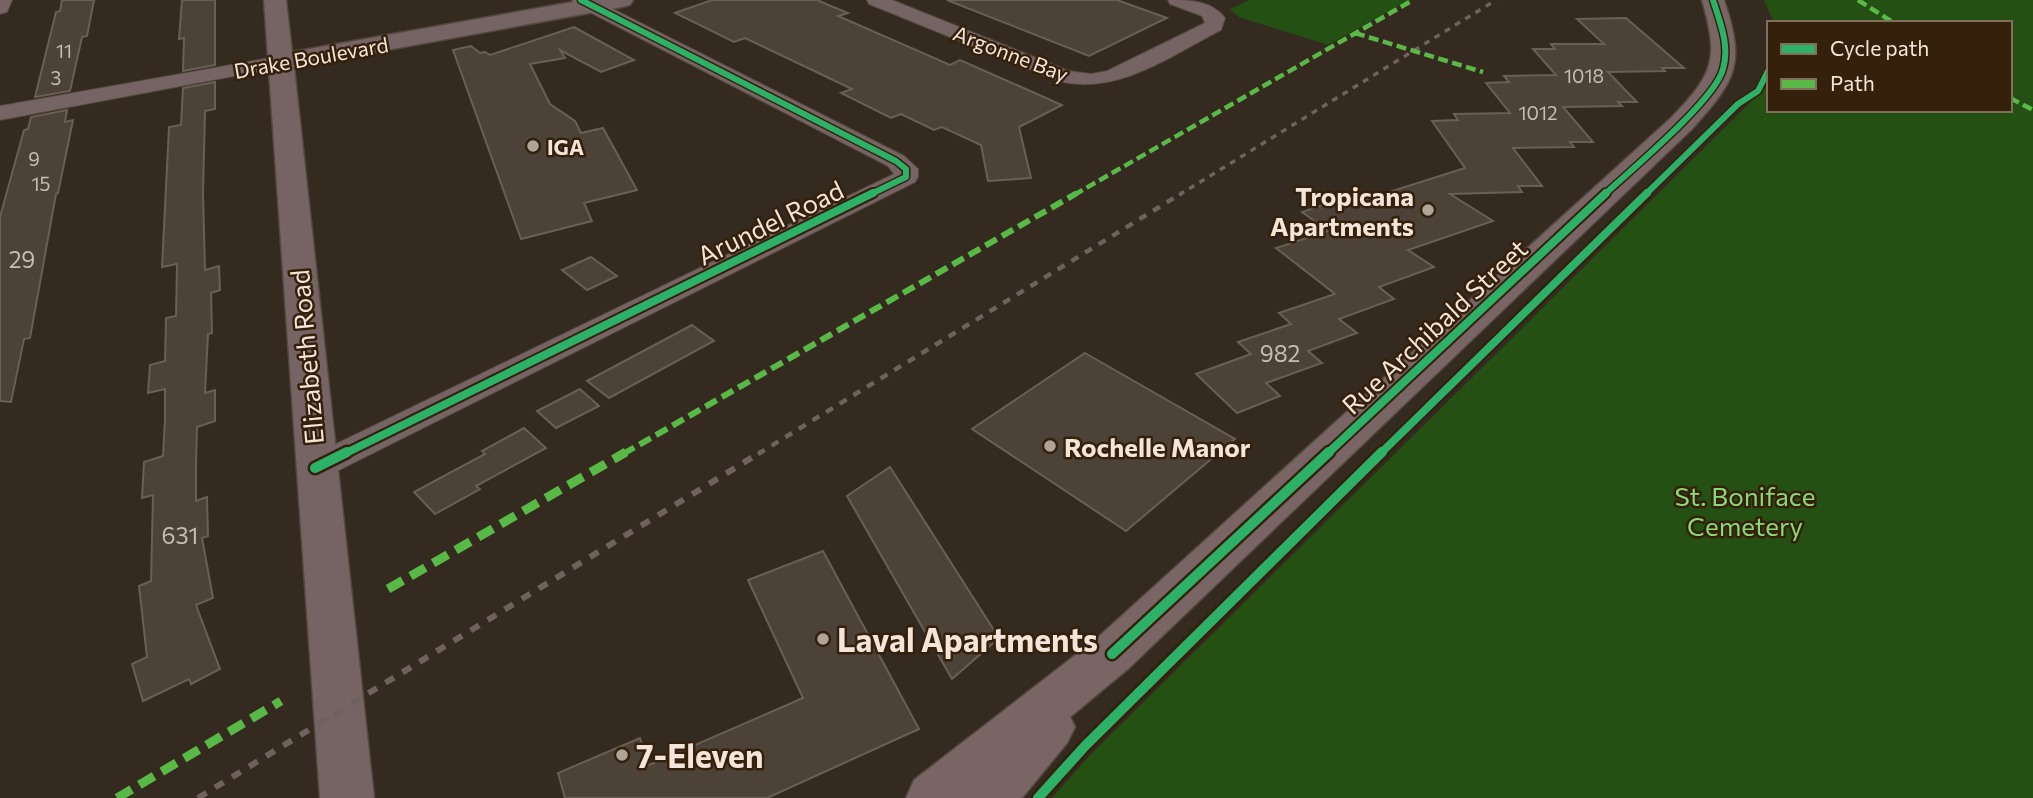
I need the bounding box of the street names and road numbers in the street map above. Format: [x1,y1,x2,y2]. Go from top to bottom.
street label: Argonne Bay [950,20,1072,86]
street label: Drake Boulevard [232,31,390,83]
street label: Arundel Road [692,173,848,271]
street label: Rue Archibald Street [1335,232,1533,420]
street label: Elizabeth Road [283,268,329,446]

